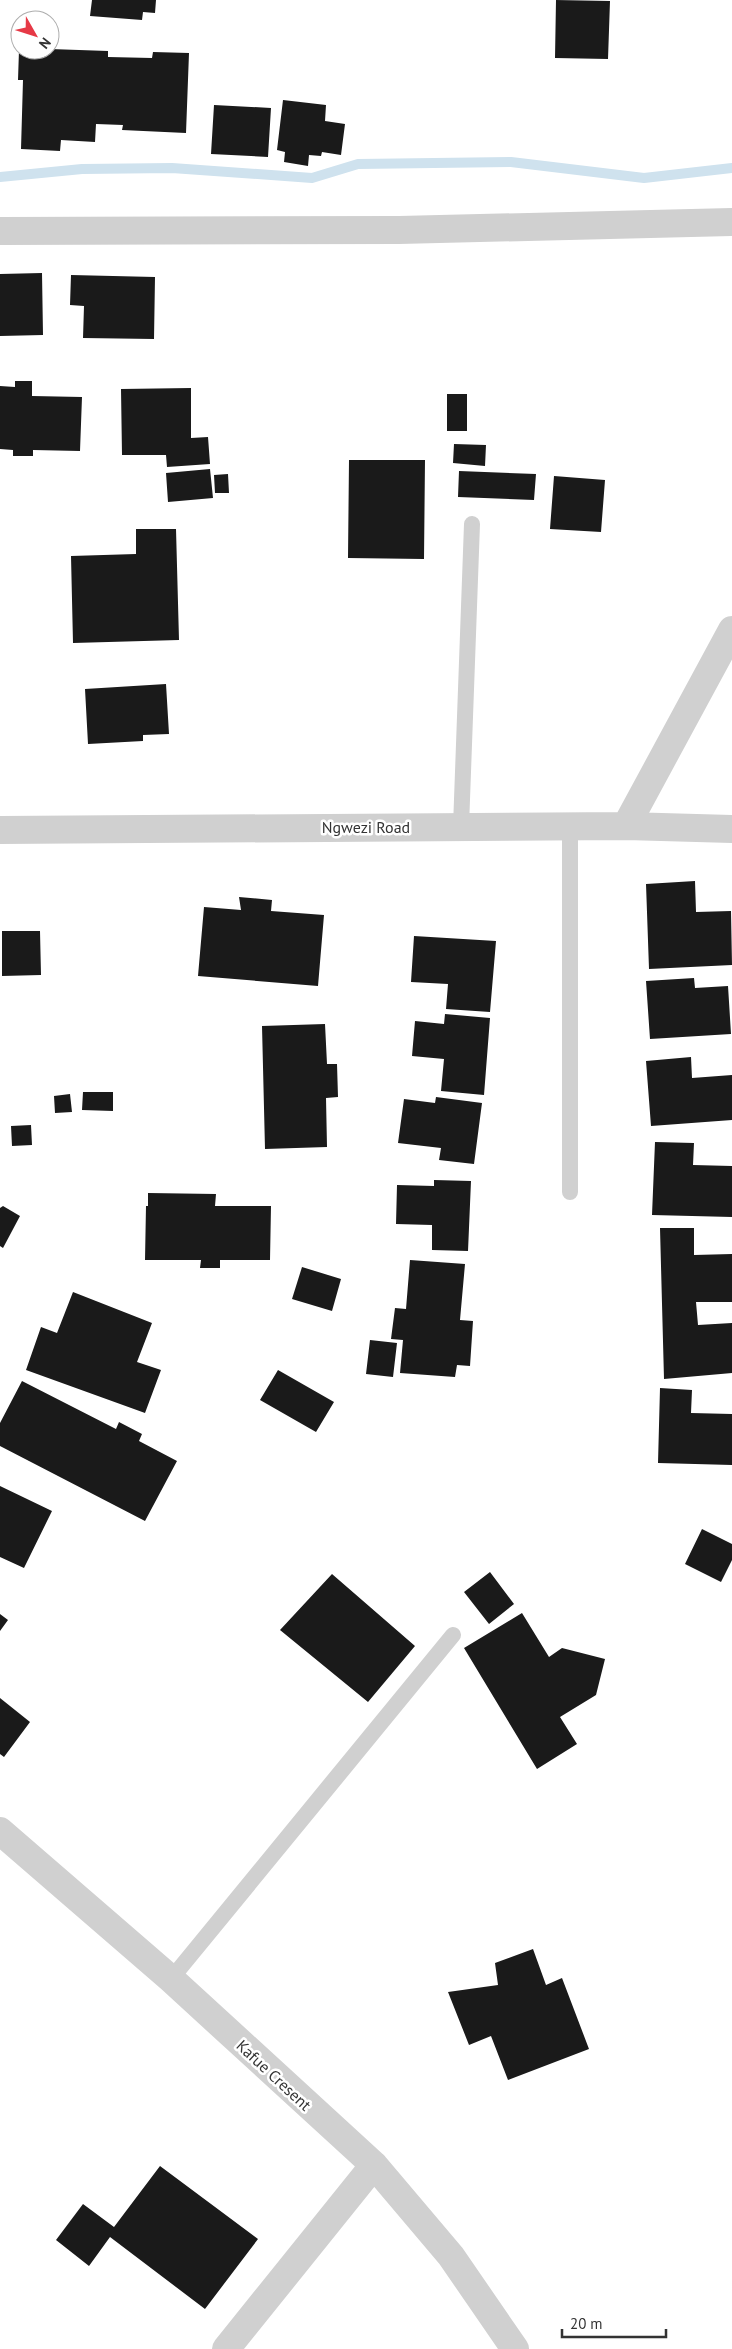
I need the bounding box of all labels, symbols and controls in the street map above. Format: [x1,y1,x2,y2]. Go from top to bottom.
north arrow [10,10,60,60]
text: N [35,34,55,52]
street label: Ngwezi Road [322,817,410,837]
street label: Kafue Cresent [232,2035,316,2115]
scale bar [562,2306,666,2338]
text: 20 m [570,2314,603,2333]

